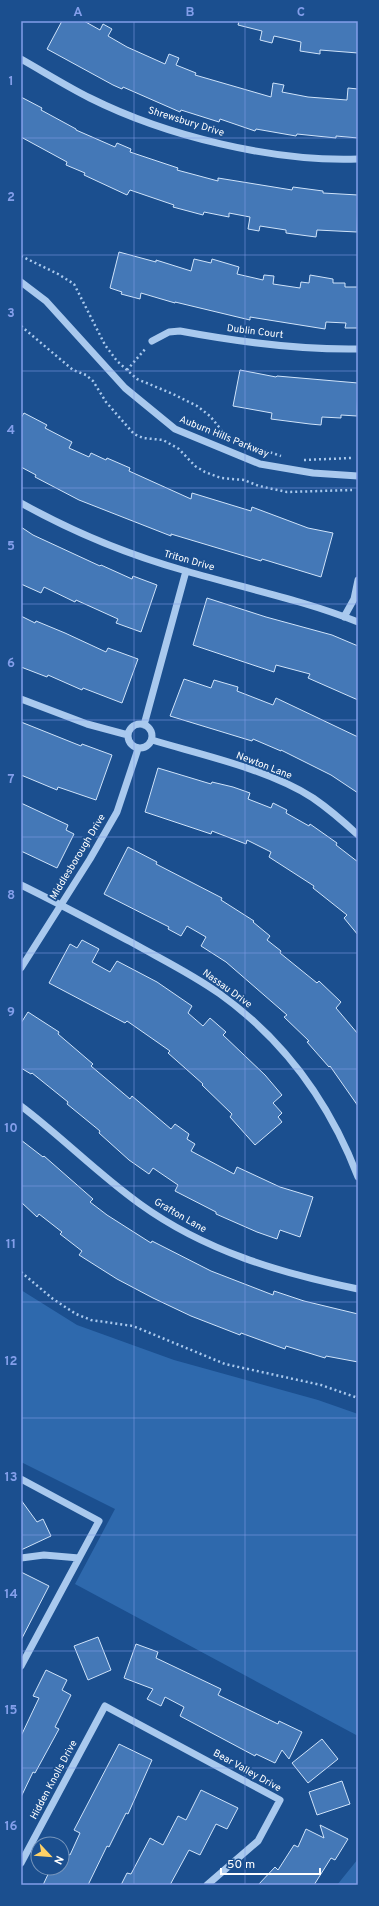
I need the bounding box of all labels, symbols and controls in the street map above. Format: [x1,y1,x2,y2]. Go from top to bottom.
text: A [73,5,83,21]
text: B [186,5,195,21]
text: C [297,5,305,21]
text: 1 [8,74,14,90]
street label: Shrewsbury Drive [146,104,226,140]
text: 2 [7,190,15,206]
text: 3 [7,306,15,322]
street label: Dublin Court [226,322,284,342]
street label: Auburn Hills Parkway [177,413,271,461]
text: 4 [7,423,15,439]
text: 5 [7,539,15,555]
street label: Triton Drive [162,548,216,574]
text: 6 [7,656,15,672]
street label: Newton Lane [234,749,294,783]
text: 7 [8,772,15,788]
street label: Middlesborough Drive [47,812,109,902]
text: 8 [7,888,15,904]
street label: Nassau Drive [200,967,254,1011]
text: 9 [7,1005,15,1021]
text: 10 [4,1121,18,1137]
street label: Grafton Lane [151,1196,209,1236]
text: 11 [6,1237,16,1253]
text: 12 [4,1354,18,1370]
text: 13 [5,1470,18,1486]
text: 14 [4,1587,18,1603]
text: 15 [4,1703,18,1719]
street label: Hidden Knolls Drive [28,1738,80,1822]
street label: Bear Valley Drive [211,1747,283,1795]
text: 16 [4,1819,18,1835]
north arrow [30,1836,70,1876]
scale bar [221,1850,320,1876]
text: N [50,1853,66,1867]
text: 50 m [227,1857,255,1873]

